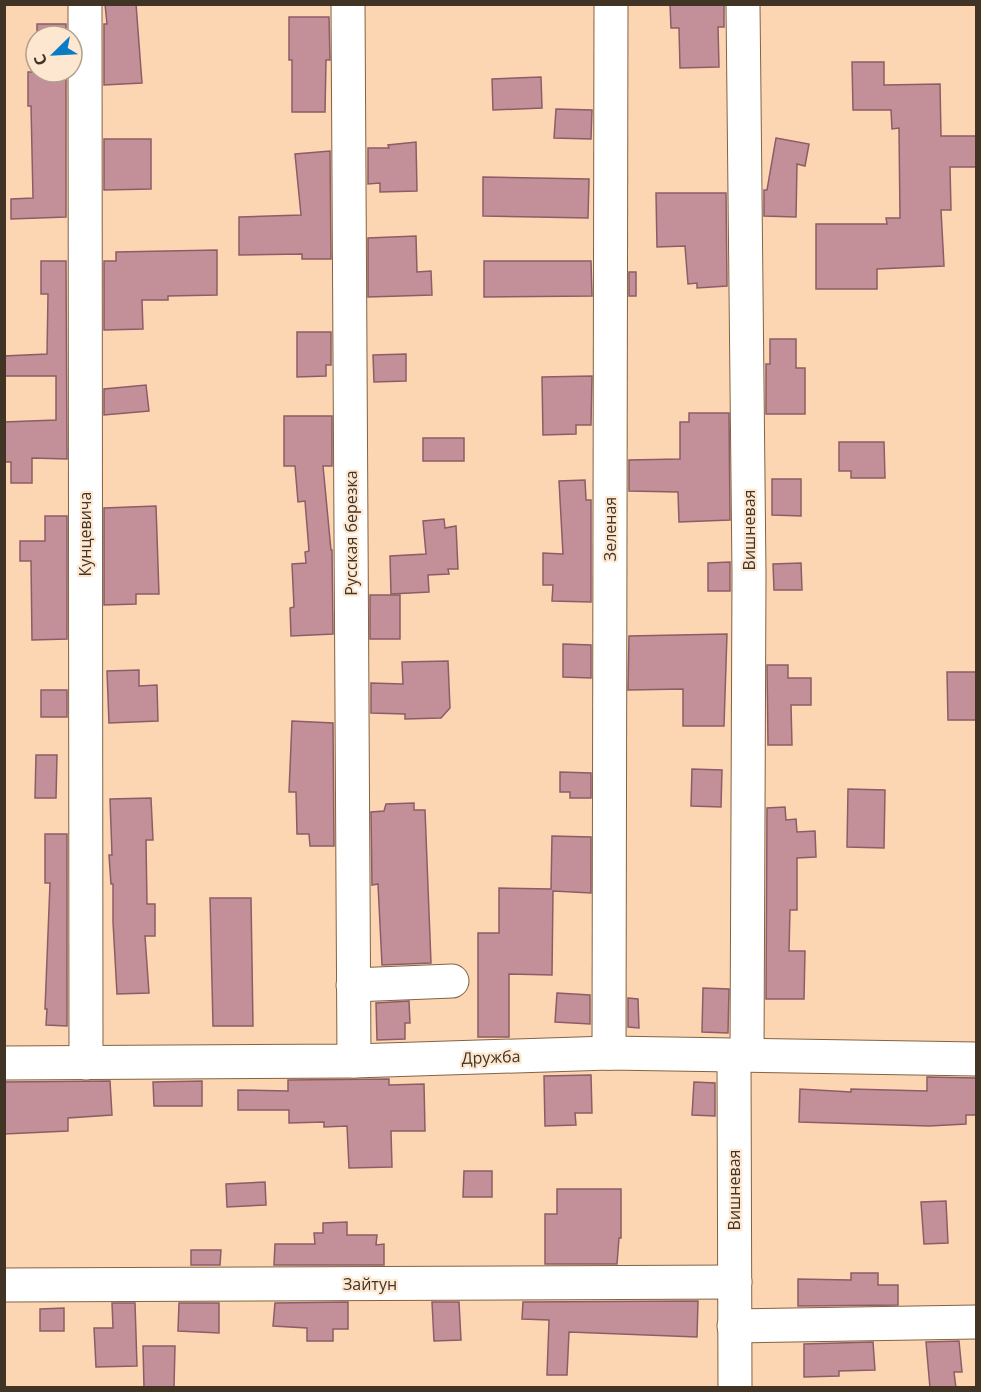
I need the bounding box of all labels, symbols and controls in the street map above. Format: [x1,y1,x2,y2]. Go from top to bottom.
north arrow [24,24,84,84]
text: С [28,51,52,69]
street label: Русская березка [340,470,362,596]
street label: Вишневая [738,490,760,570]
street label: Кунцевича [74,492,96,576]
street label: Зеленая [599,497,621,561]
street label: Дружба [461,1045,521,1069]
street label: Вишневая [723,1150,745,1230]
street label: Зайтун [343,1273,397,1295]

